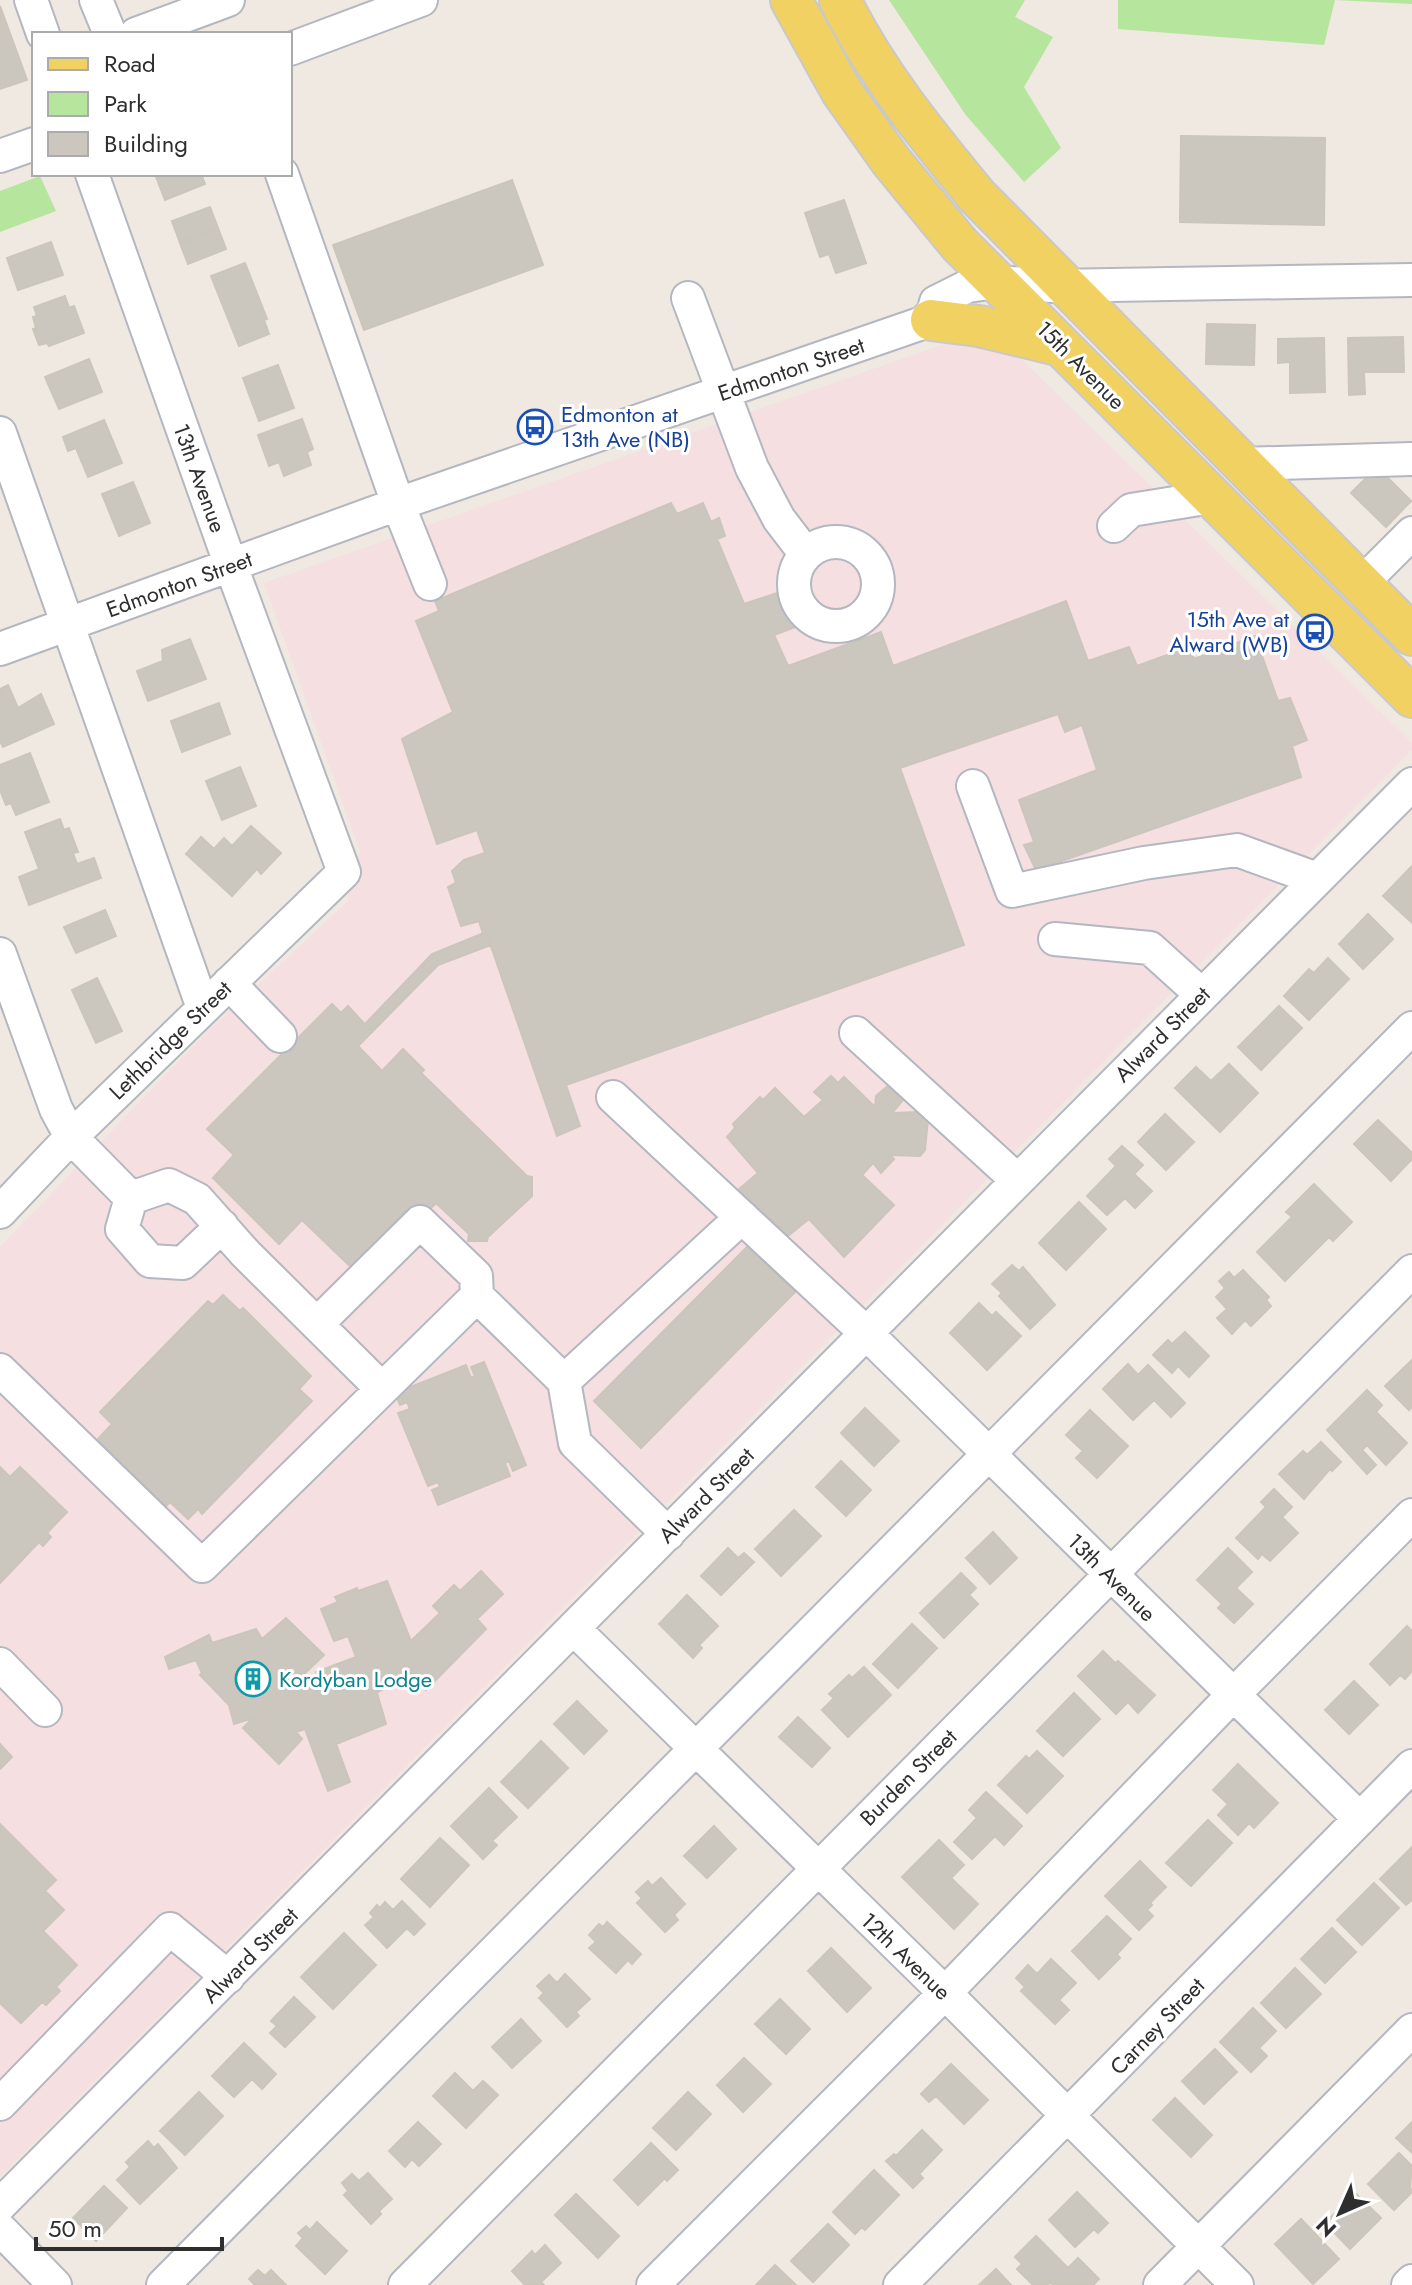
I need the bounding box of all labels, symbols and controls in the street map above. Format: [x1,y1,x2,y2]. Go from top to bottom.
legend [32,32,292,176]
text: Road [104,46,156,81]
text: Park [104,86,147,121]
text: Building [104,126,188,161]
street label: 15th Avenue [1029,313,1133,417]
street label: Edmonton Street [713,329,869,409]
place label: Edmonton at 13th Ave (NB) [561,398,690,455]
bus stop icon: Edmonton at 13th Ave (NB) [516,408,554,446]
street label: 13th Avenue [165,419,235,537]
street label: Edmonton Street [102,543,257,625]
place label: 15th Ave at Alward (WB) [1169,603,1290,660]
bus stop icon: 15th Ave at Alward (WB) [1296,613,1334,651]
street label: Lethbridge Street [102,973,239,1107]
street label: Alward Street [1107,978,1218,1089]
street label: Alward Street [651,1439,762,1550]
street label: 13th Avenue [1060,1525,1164,1629]
building icon: Kordyban Lodge [234,1660,272,1698]
place label: Kordyban Lodge [279,1663,432,1695]
street label: Burden Street [852,1721,964,1833]
street label: Alward Street [195,1899,306,2010]
street label: 12th Avenue [854,1905,958,2007]
street label: Carney Street [1102,1970,1212,2082]
north arrow [1300,2173,1380,2253]
scale bar [36,2201,222,2251]
text: N [1308,2210,1343,2245]
text: 50 m [48,2211,102,2246]

